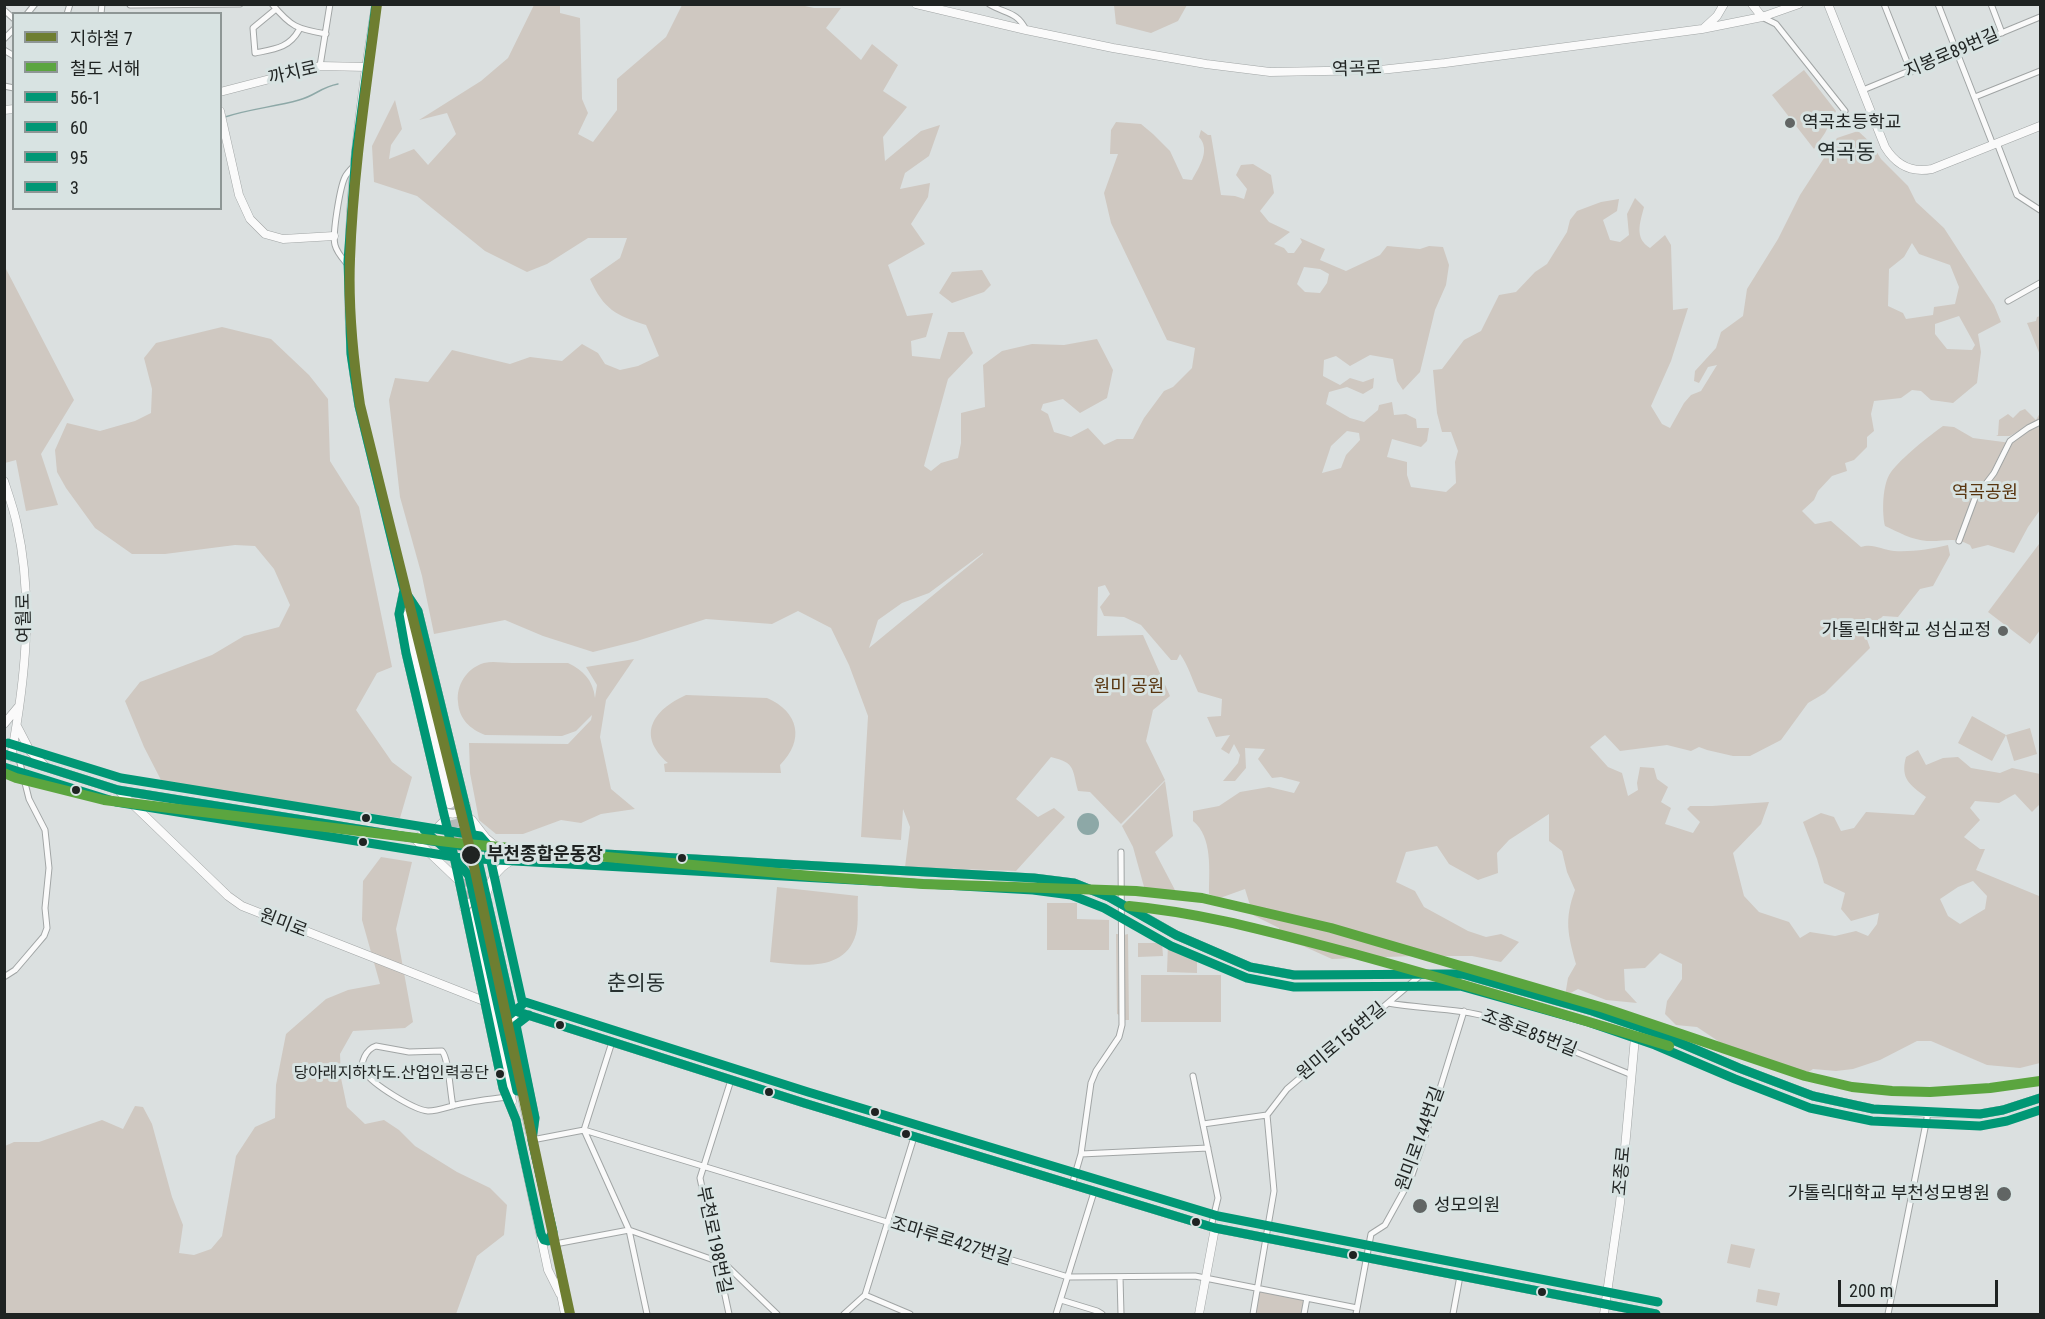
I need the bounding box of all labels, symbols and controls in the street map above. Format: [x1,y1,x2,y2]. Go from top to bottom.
legend [12,12,222,210]
street label: 지봉로89번길 [1901,24,2003,84]
text: 지하철 7 [70,28,133,49]
text: 철도 서해 [70,58,140,79]
street label: 까치로 [266,58,320,90]
street label: 역곡로 [1332,58,1382,82]
text: 56-1 [70,87,101,108]
place label: 역곡초등학교 [1802,112,1901,134]
marker: 역곡초등학교 [1783,116,1797,130]
text: 60 [70,117,88,138]
district label: 역곡동 [1817,141,1875,167]
text: 95 [70,147,88,168]
text: 3 [70,177,79,198]
park label: 역곡공원 [1952,482,2018,504]
street label: 여월로 [14,593,36,643]
place label: 가톨릭대학교 성심교정 [1821,620,1991,642]
marker: 가톨릭대학교 성심교정 [1996,624,2010,638]
park label: 원미 공원 [1094,676,1164,698]
unlabelled marker [70,784,82,796]
unlabelled marker [360,812,372,824]
unlabelled marker [357,836,369,848]
marker: 부천종합운동장 [460,844,482,866]
place label: 부천종합운동장 [487,844,603,866]
unlabelled marker [676,852,688,864]
street label: 원미로 [256,905,310,943]
district label: 춘의동 [607,972,665,998]
street label: 원미로156번길 [1293,999,1391,1085]
street label: 조종로85번길 [1478,1006,1580,1062]
unlabelled marker [554,1019,566,1031]
place label: 당아래지하차도.산업인력공단 [293,1064,489,1084]
marker: 당아래지하차도.산업인력공단 [494,1068,506,1080]
street label: 원미로144번길 [1392,1084,1450,1194]
unlabelled marker [763,1086,775,1098]
unlabelled marker [869,1106,881,1118]
unlabelled marker [900,1128,912,1140]
street label: 조종로 [1610,1145,1636,1197]
place label: 가톨릭대학교 부천성모병원 [1787,1183,1990,1205]
street label: 부천로198번길 [691,1184,735,1296]
marker: 가톨릭대학교 부천성모병원 [1995,1185,2013,1203]
place label: 성모의원 [1434,1195,1500,1217]
marker: 성모의원 [1411,1197,1429,1215]
street label: 조마루로427번길 [888,1213,1014,1271]
unlabelled marker [1190,1216,1202,1228]
unlabelled marker [1347,1249,1359,1261]
scale bar [1841,1268,2002,1306]
text: 200 m [1849,1280,1893,1301]
unlabelled marker [1536,1286,1548,1298]

